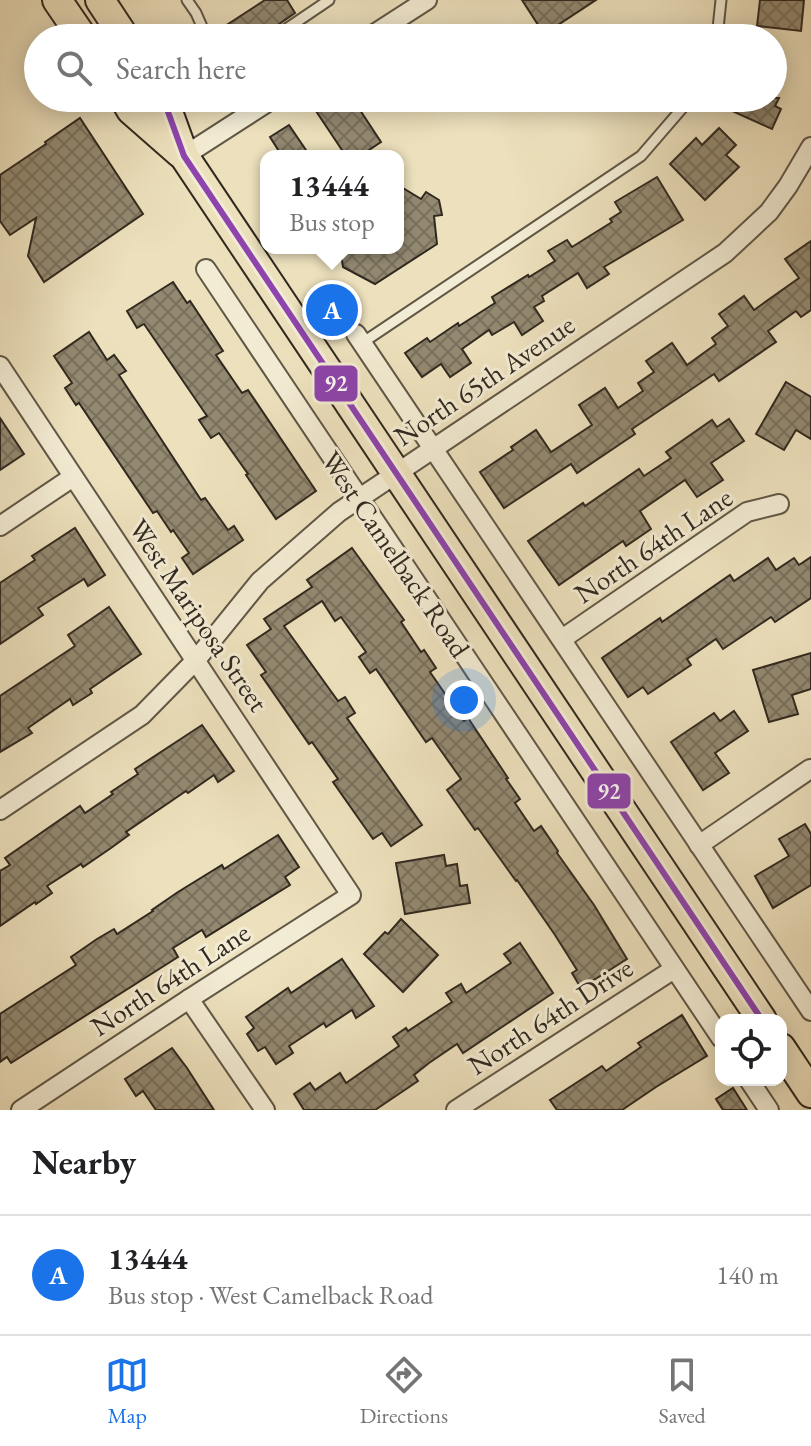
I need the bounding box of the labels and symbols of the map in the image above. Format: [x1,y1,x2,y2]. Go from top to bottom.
pin: A [306,280,358,340]
street label: North 65th Avenue [387,306,581,454]
line badge: 92 [313,364,359,403]
text: 92 [324,369,348,398]
street label: West Camelback Road [314,444,479,665]
street label: North 64th Lane [567,479,739,611]
street label: West Mariposa Street [121,512,277,718]
your location [444,680,484,720]
line badge: 92 [586,772,632,810]
text: 92 [597,777,621,806]
street label: North 64th Lane [83,914,257,1044]
street label: North 64th Drive [461,949,639,1083]

